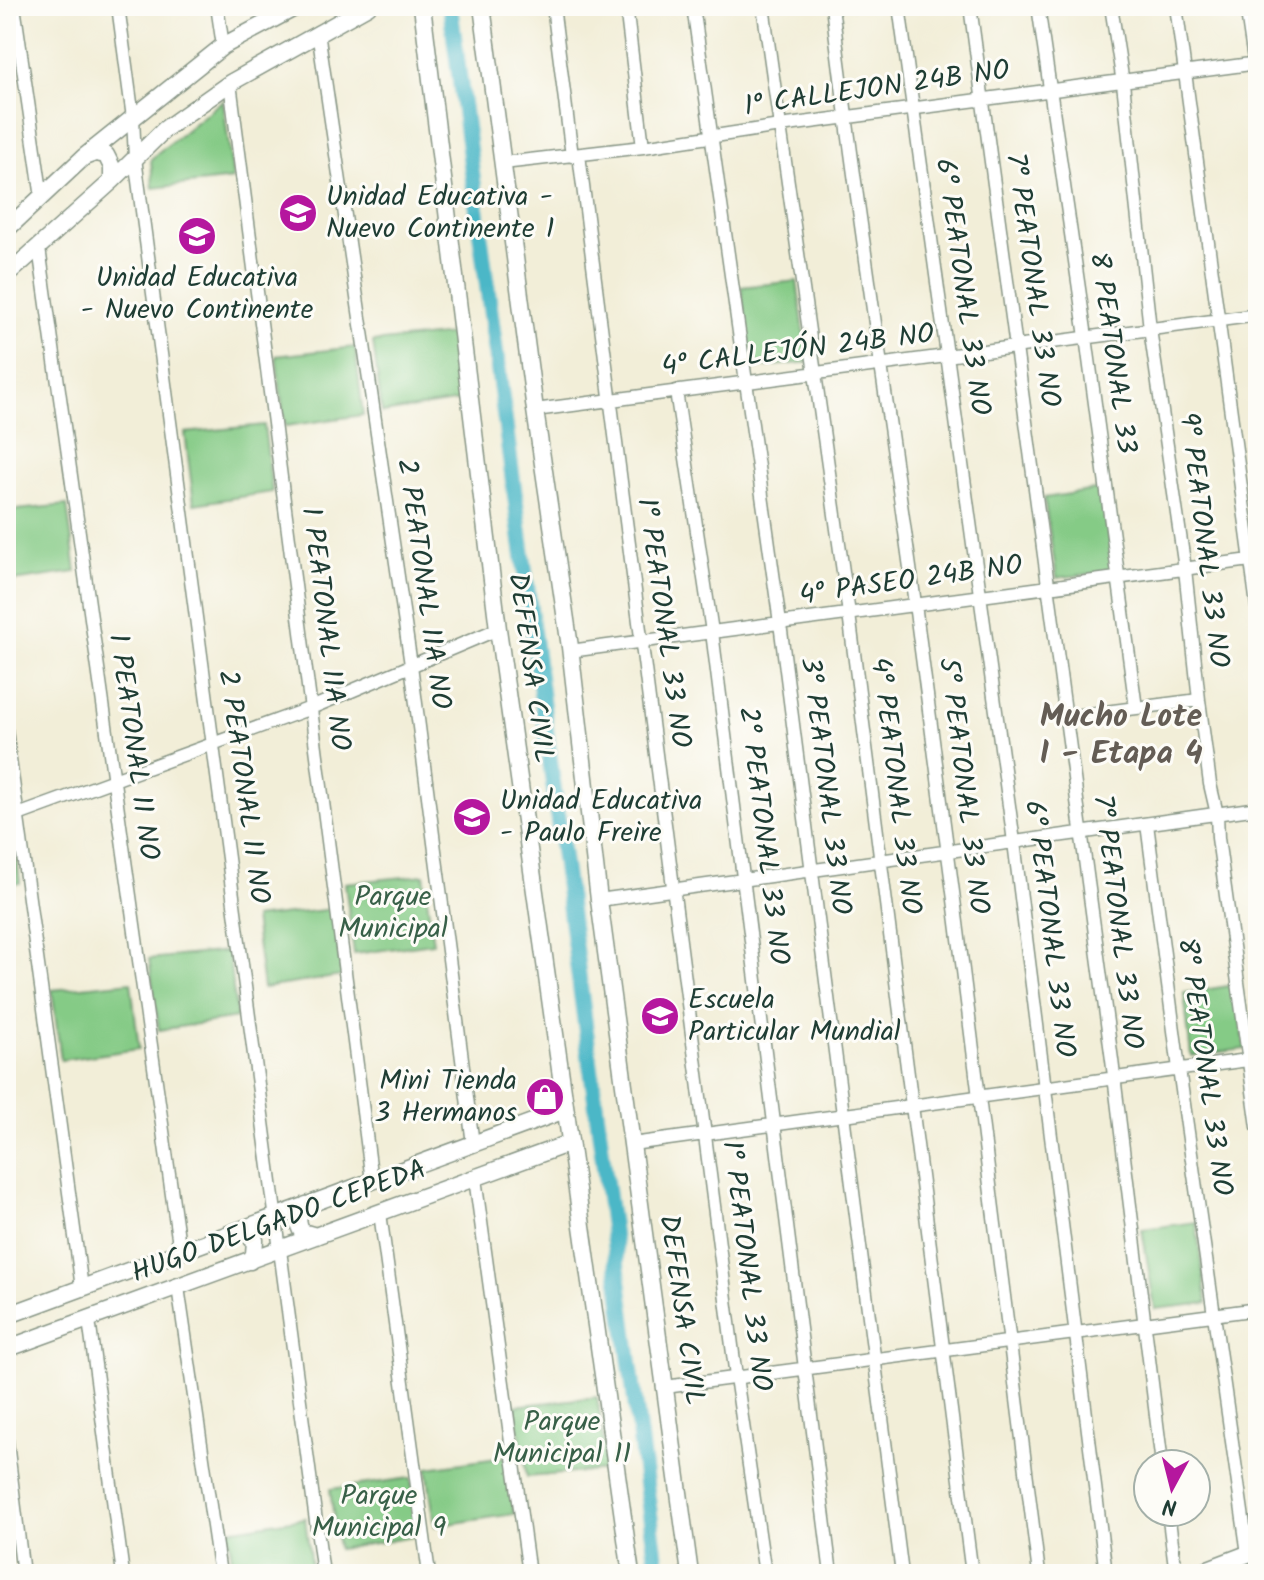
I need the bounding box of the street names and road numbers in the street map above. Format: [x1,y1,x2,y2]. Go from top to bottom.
street label: 1° CALLEJON 24B NO [741,48,1013,130]
street label: 7° PEATONAL 33 NO [992,150,1072,410]
street label: 6° PEATONAL 33 NO [922,156,1002,418]
street label: 8 PEATONAL 33 [1076,249,1148,457]
street label: 4° CALLEJÓN 24B NO [659,312,937,390]
street label: 9° PEATONAL 33 NO [1165,410,1241,670]
street label: 2 PEATONAL 11A NO [383,456,463,712]
street label: 1° PEATONAL 33 NO [623,495,703,751]
street label: 1 PEATONAL 11A NO [288,505,362,753]
street label: 4° PASEO 24B NO [797,543,1025,619]
street label: DEFENSA CIVIL [494,570,566,766]
street label: 1 PEATONAL 11 NO [95,631,171,863]
street label: 3° PEATONAL 33 NO [787,655,863,917]
street label: 4° PEATONAL 33 NO [857,655,933,917]
street label: 5° PEATONAL 33 NO [925,655,1001,917]
street label: 2 PEATONAL 11 NO [204,667,282,907]
street label: 2° PEATONAL 33 NO [725,704,801,968]
street label: 7° PEATONAL 33 NO [1079,792,1155,1052]
street label: 6° PEATONAL 33 NO [1011,798,1087,1060]
street label: 8° PEATONAL 33 NO [1164,935,1244,1199]
street label: 1° PEATONAL 33 NO [708,1138,784,1394]
street label: HUGO DELGADO CEPEDA [125,1148,433,1296]
street label: DEFENSA CIVIL [645,1212,717,1408]

